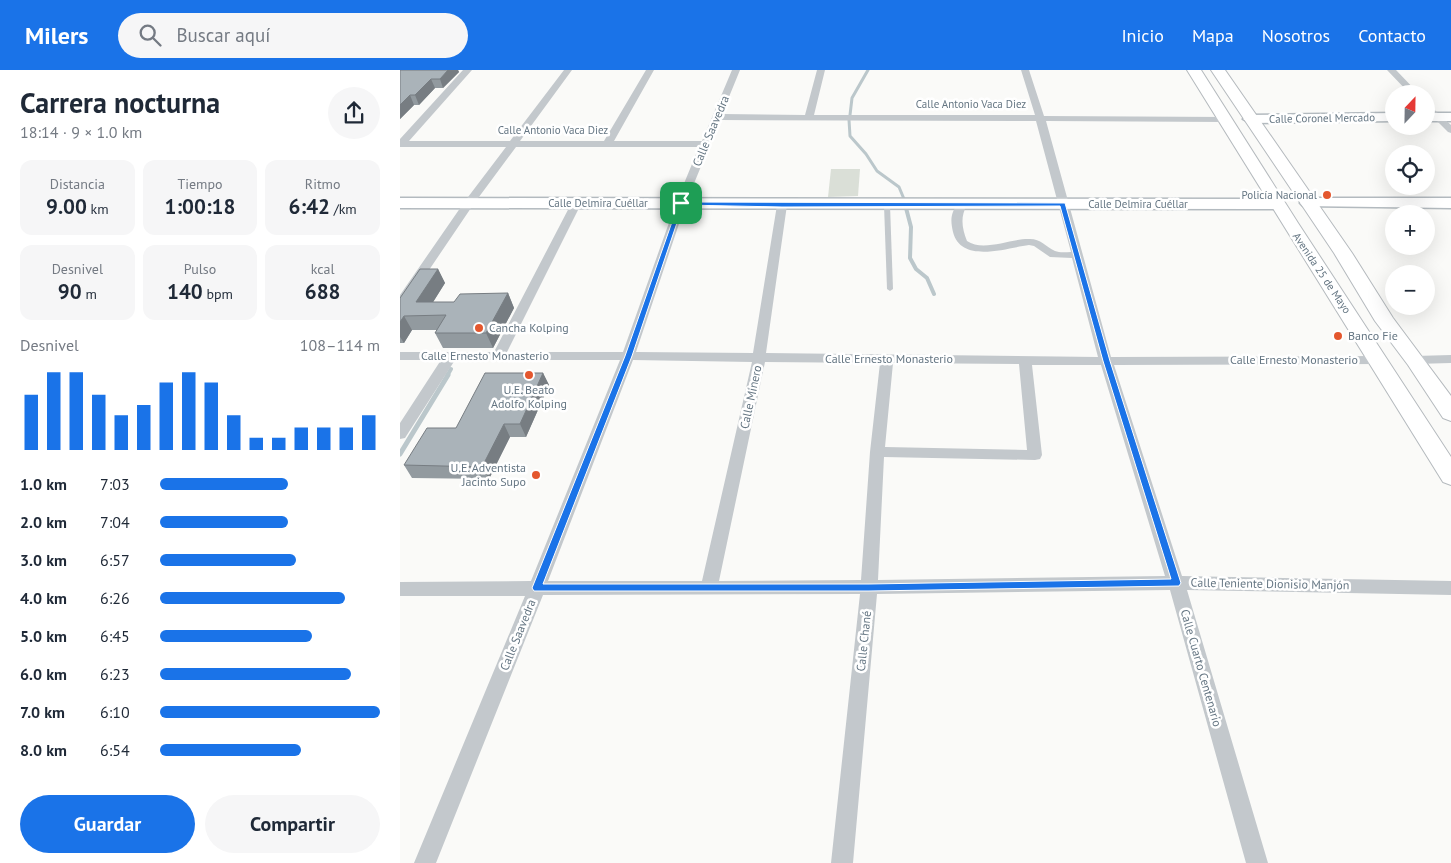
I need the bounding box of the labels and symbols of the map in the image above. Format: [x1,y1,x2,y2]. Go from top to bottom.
north arrow [1385,85,1435,135]
street label: Calle Saavedra [689,93,732,168]
street label: Calle Antonio Vaca Diez [916,97,1026,111]
street label: Calle Coronel Mercado [1269,110,1375,126]
street label: Calle Antonio Vaca Diez [498,123,608,137]
pin [660,182,702,224]
place label: Policía Nacional [1242,188,1318,202]
marker: Policía Nacional [1321,189,1333,201]
street label: Calle Delmira Cuéllar [548,196,648,210]
street label: Calle Delmira Cuéllar [1088,197,1188,211]
street label: Avenida 25 de Mayo [1290,230,1354,316]
place label: Cancha Kolping [489,320,569,335]
marker: Cancha Kolping [473,322,485,334]
place label: Banco Fie [1348,328,1398,343]
marker: Banco Fie [1332,330,1344,342]
street label: Calle Ernesto Monasterio [421,348,549,363]
street label: Calle Ernesto Monasterio [825,351,953,366]
street label: Calle Ernesto Monasterio [1230,352,1358,367]
street label: Calle Minero [736,364,765,430]
marker: U.E. Beato Adolfo Kolping [523,369,535,381]
place label: U.E. Beato Adolfo Kolping [491,382,567,411]
place label: U.E. Adventista Jacinto Supo [451,460,526,489]
marker: U.E. Adventista Jacinto Supo [530,469,542,481]
street label: Calle Teniente Dionisio Manjón [1190,575,1350,592]
street label: Calle Saavedra [496,597,539,673]
street label: Calle Cuarto Centenario [1178,607,1225,728]
street label: Calle Chané [853,610,874,672]

